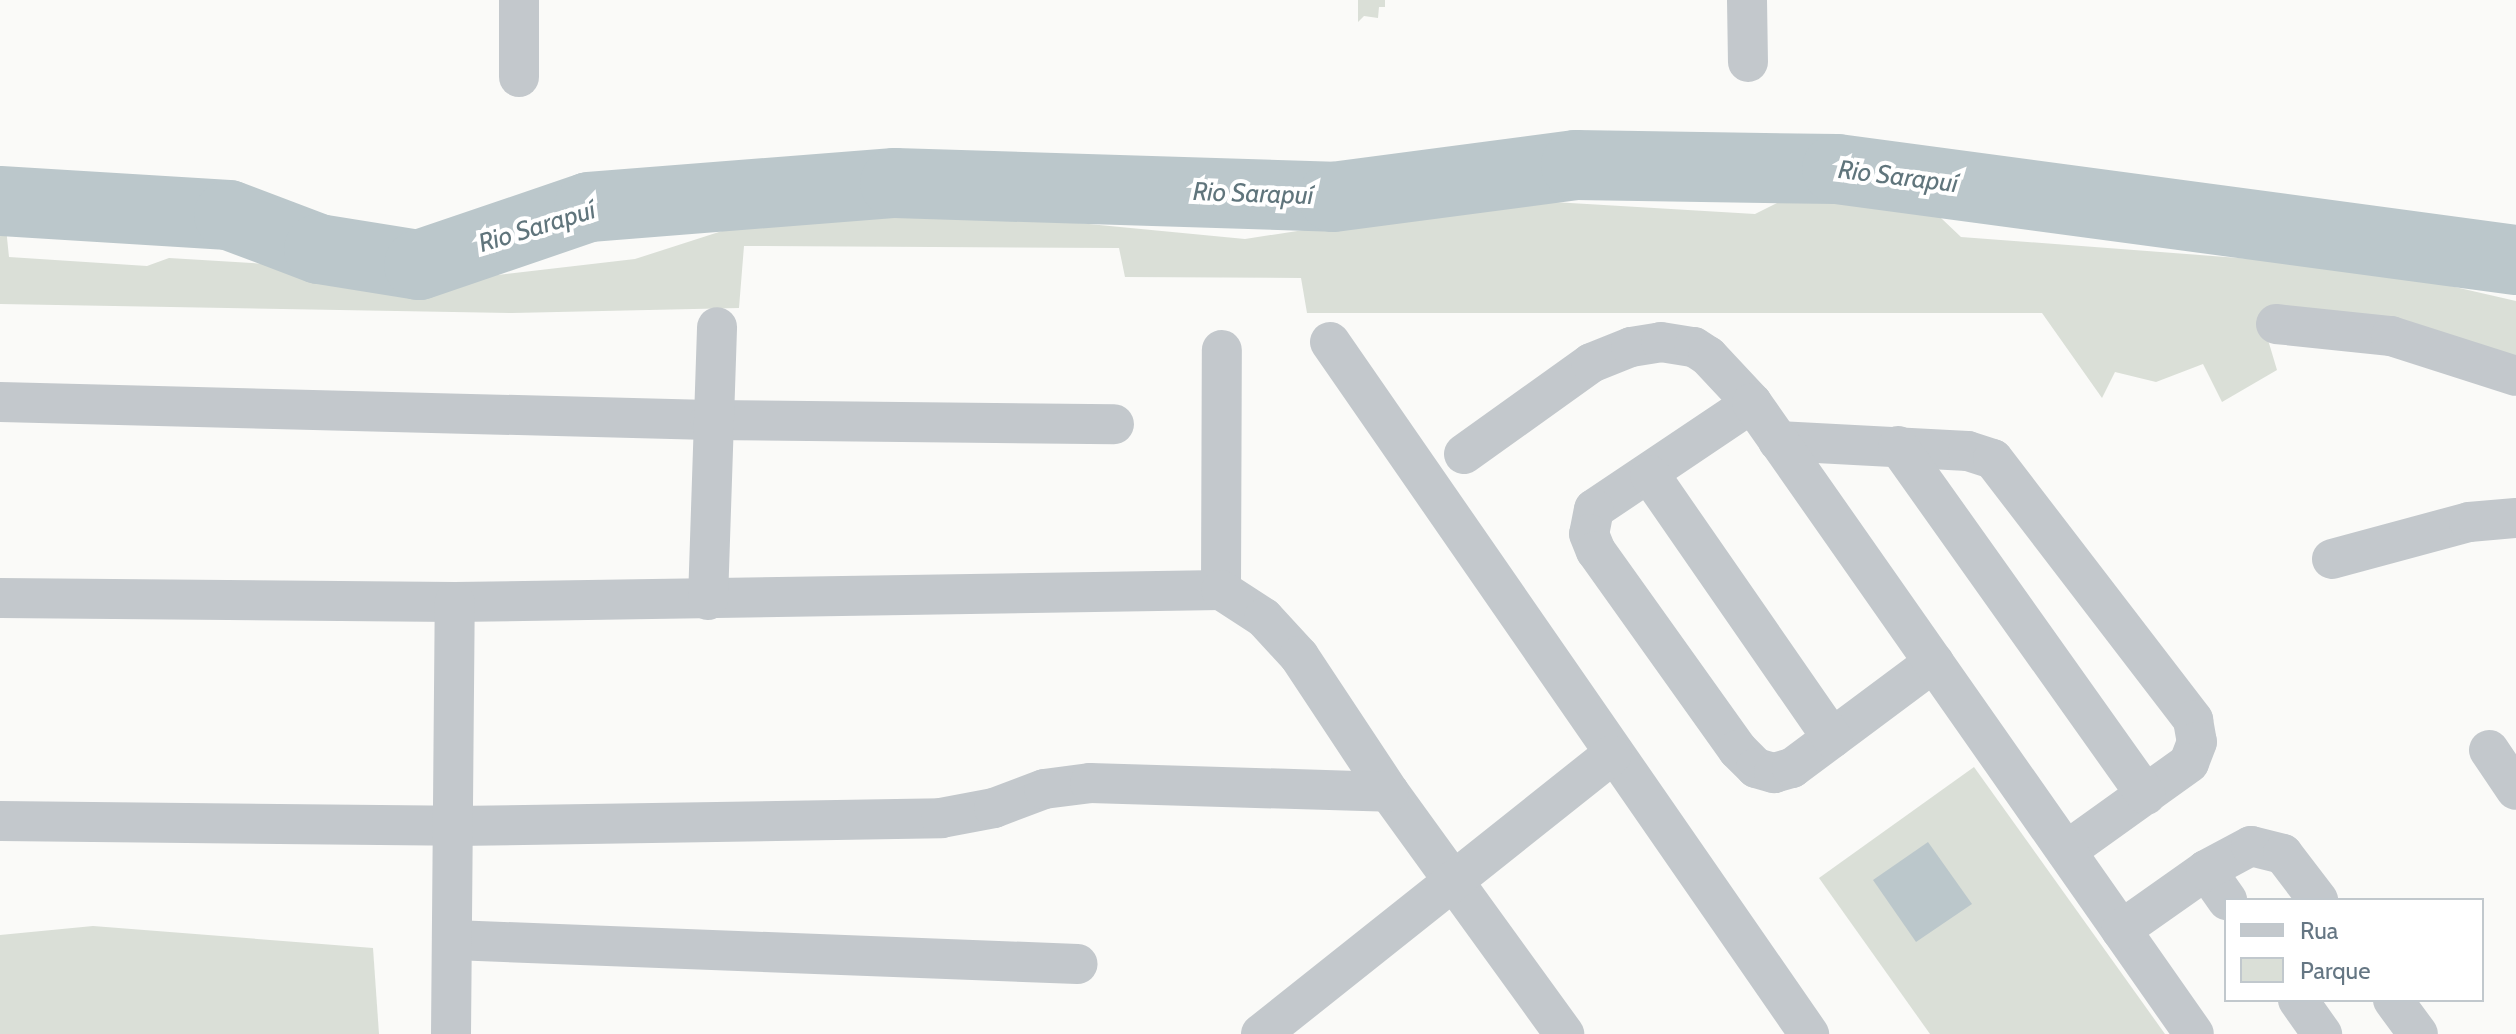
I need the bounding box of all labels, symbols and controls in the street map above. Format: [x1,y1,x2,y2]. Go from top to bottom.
water label: Rio Sarapuí [1836,154,1960,200]
water label: Rio Sarapuí [1192,176,1314,212]
water label: Rio Sarapuí [475,194,599,260]
legend [2224,898,2484,1002]
text: Rua [2300,916,2338,945]
text: Parque [2300,956,2370,985]

